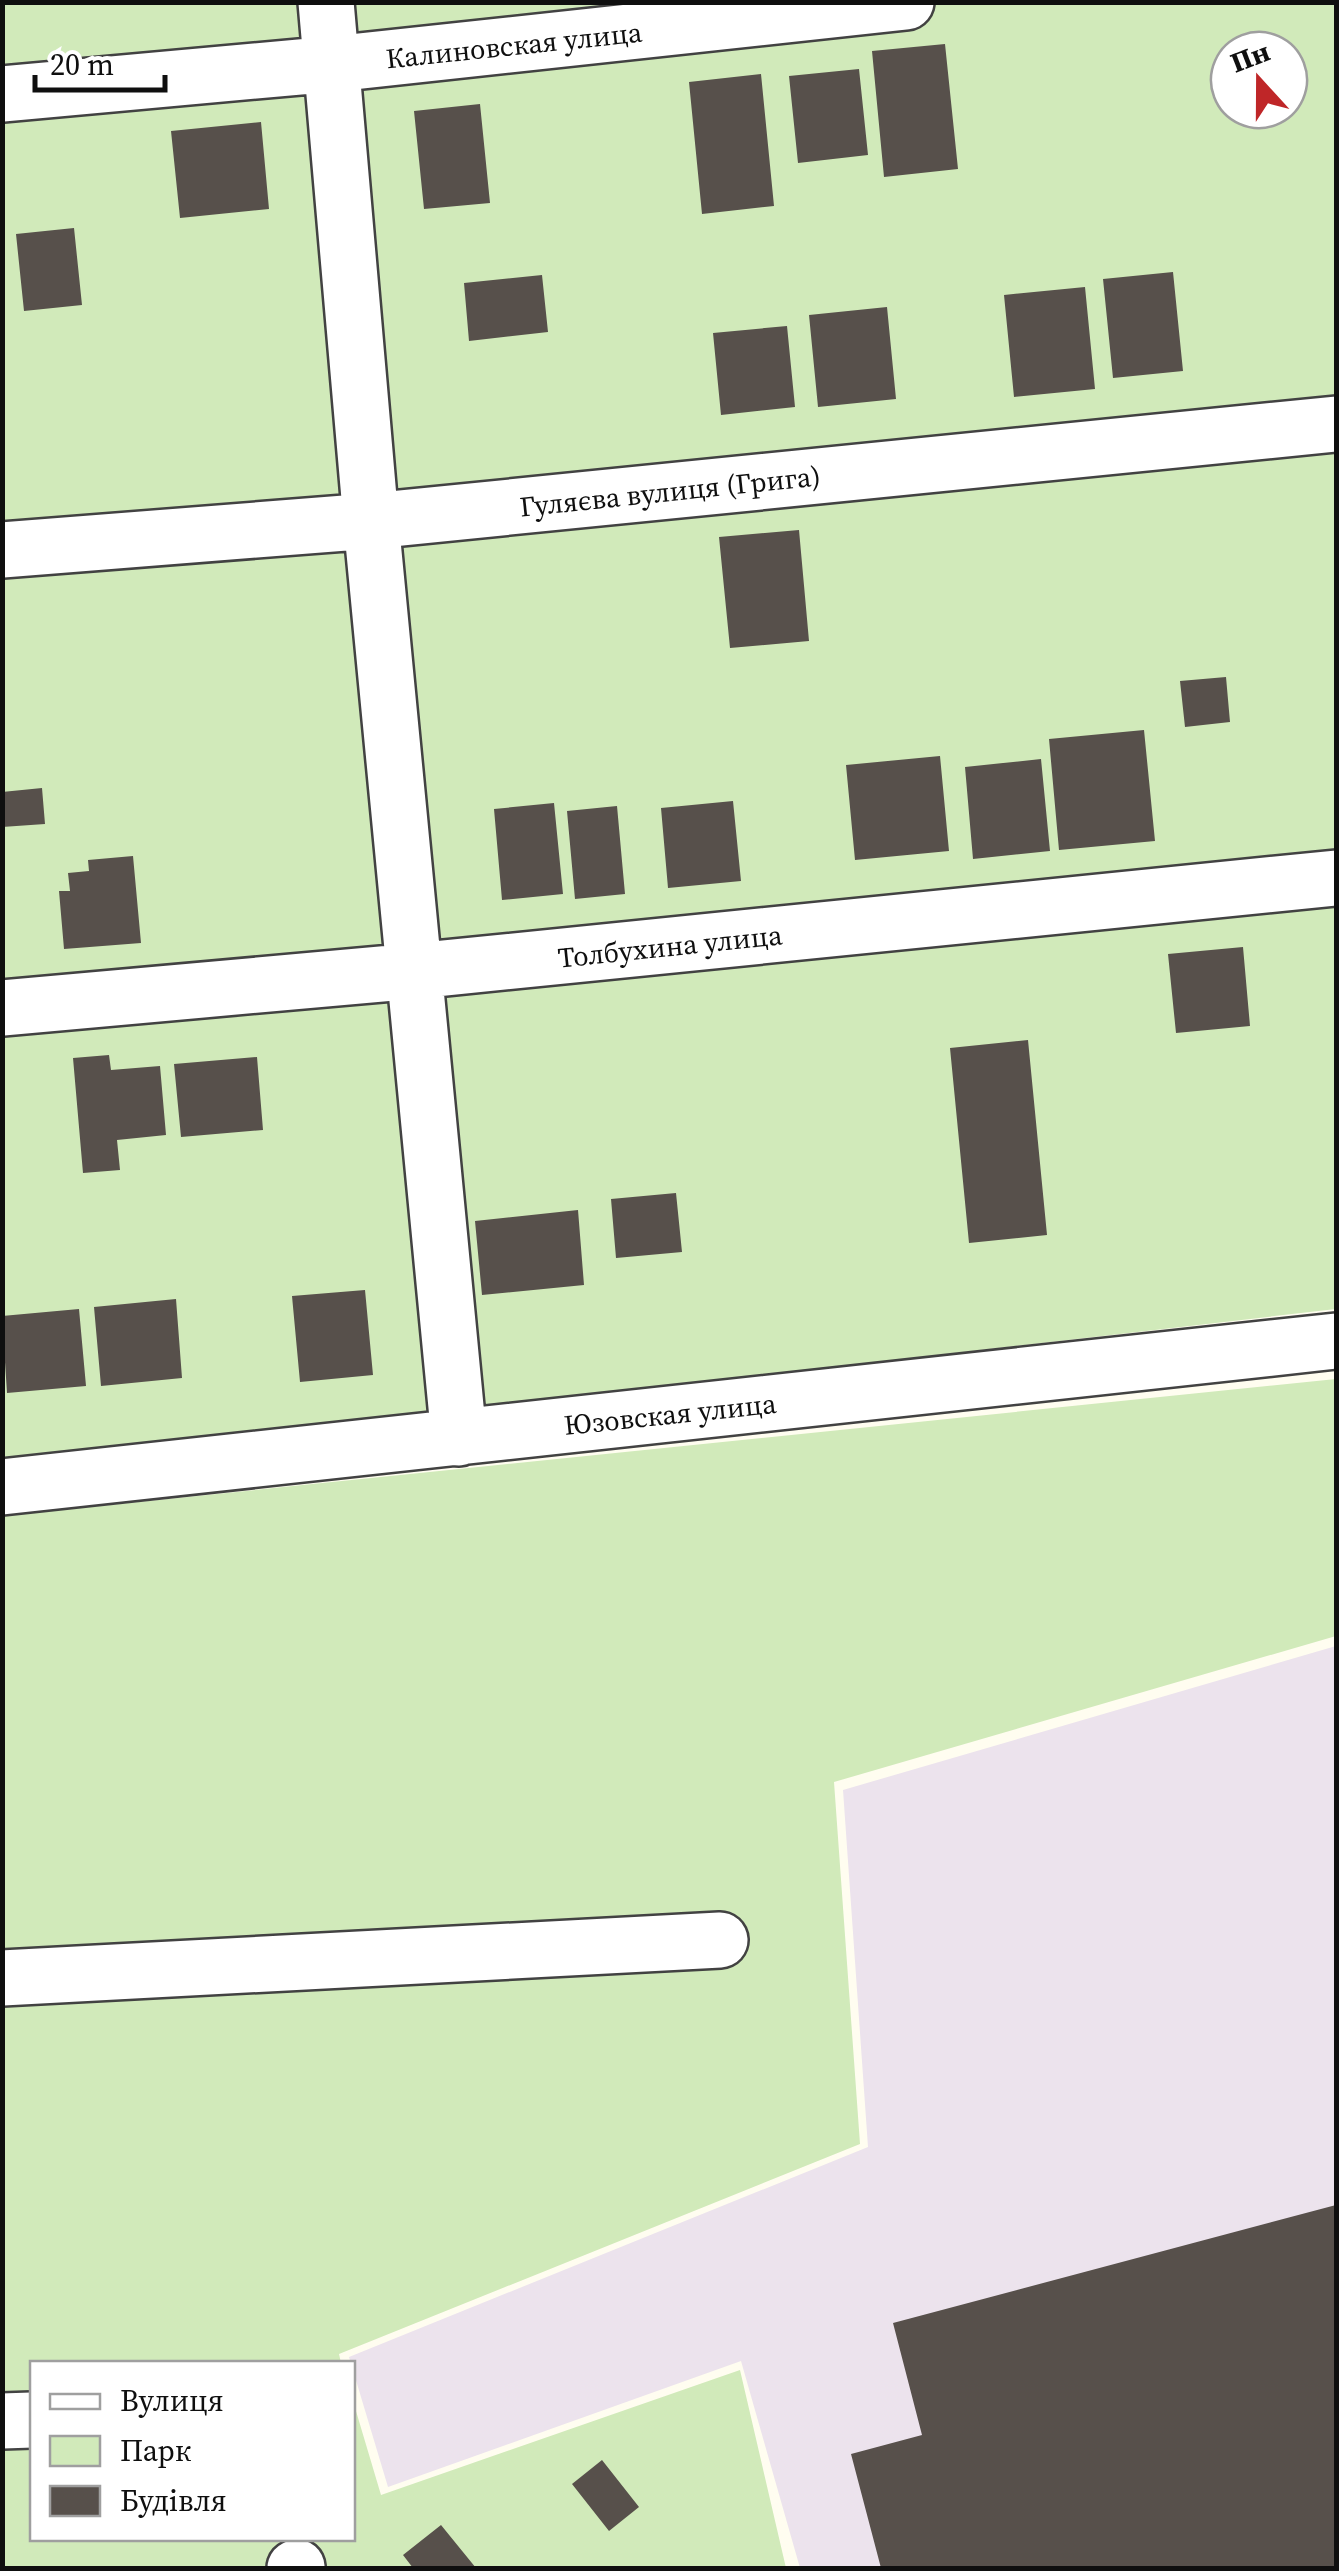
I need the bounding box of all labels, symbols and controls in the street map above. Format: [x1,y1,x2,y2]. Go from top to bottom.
street label: Калиновская улица [384,13,645,77]
scale bar [35,30,165,92]
north arrow [1209,30,1309,130]
text: Пн [1225,32,1275,81]
text: 20 m [50,44,114,85]
street label: Гуляєва вулиця (Грига) [518,456,822,526]
street label: Толбухина улица [556,915,785,977]
street label: Юзовская улица [562,1384,779,1444]
legend [30,2361,355,2541]
text: Вулиця [120,2380,224,2421]
text: Парк [120,2430,192,2471]
text: Будівля [120,2480,227,2521]

